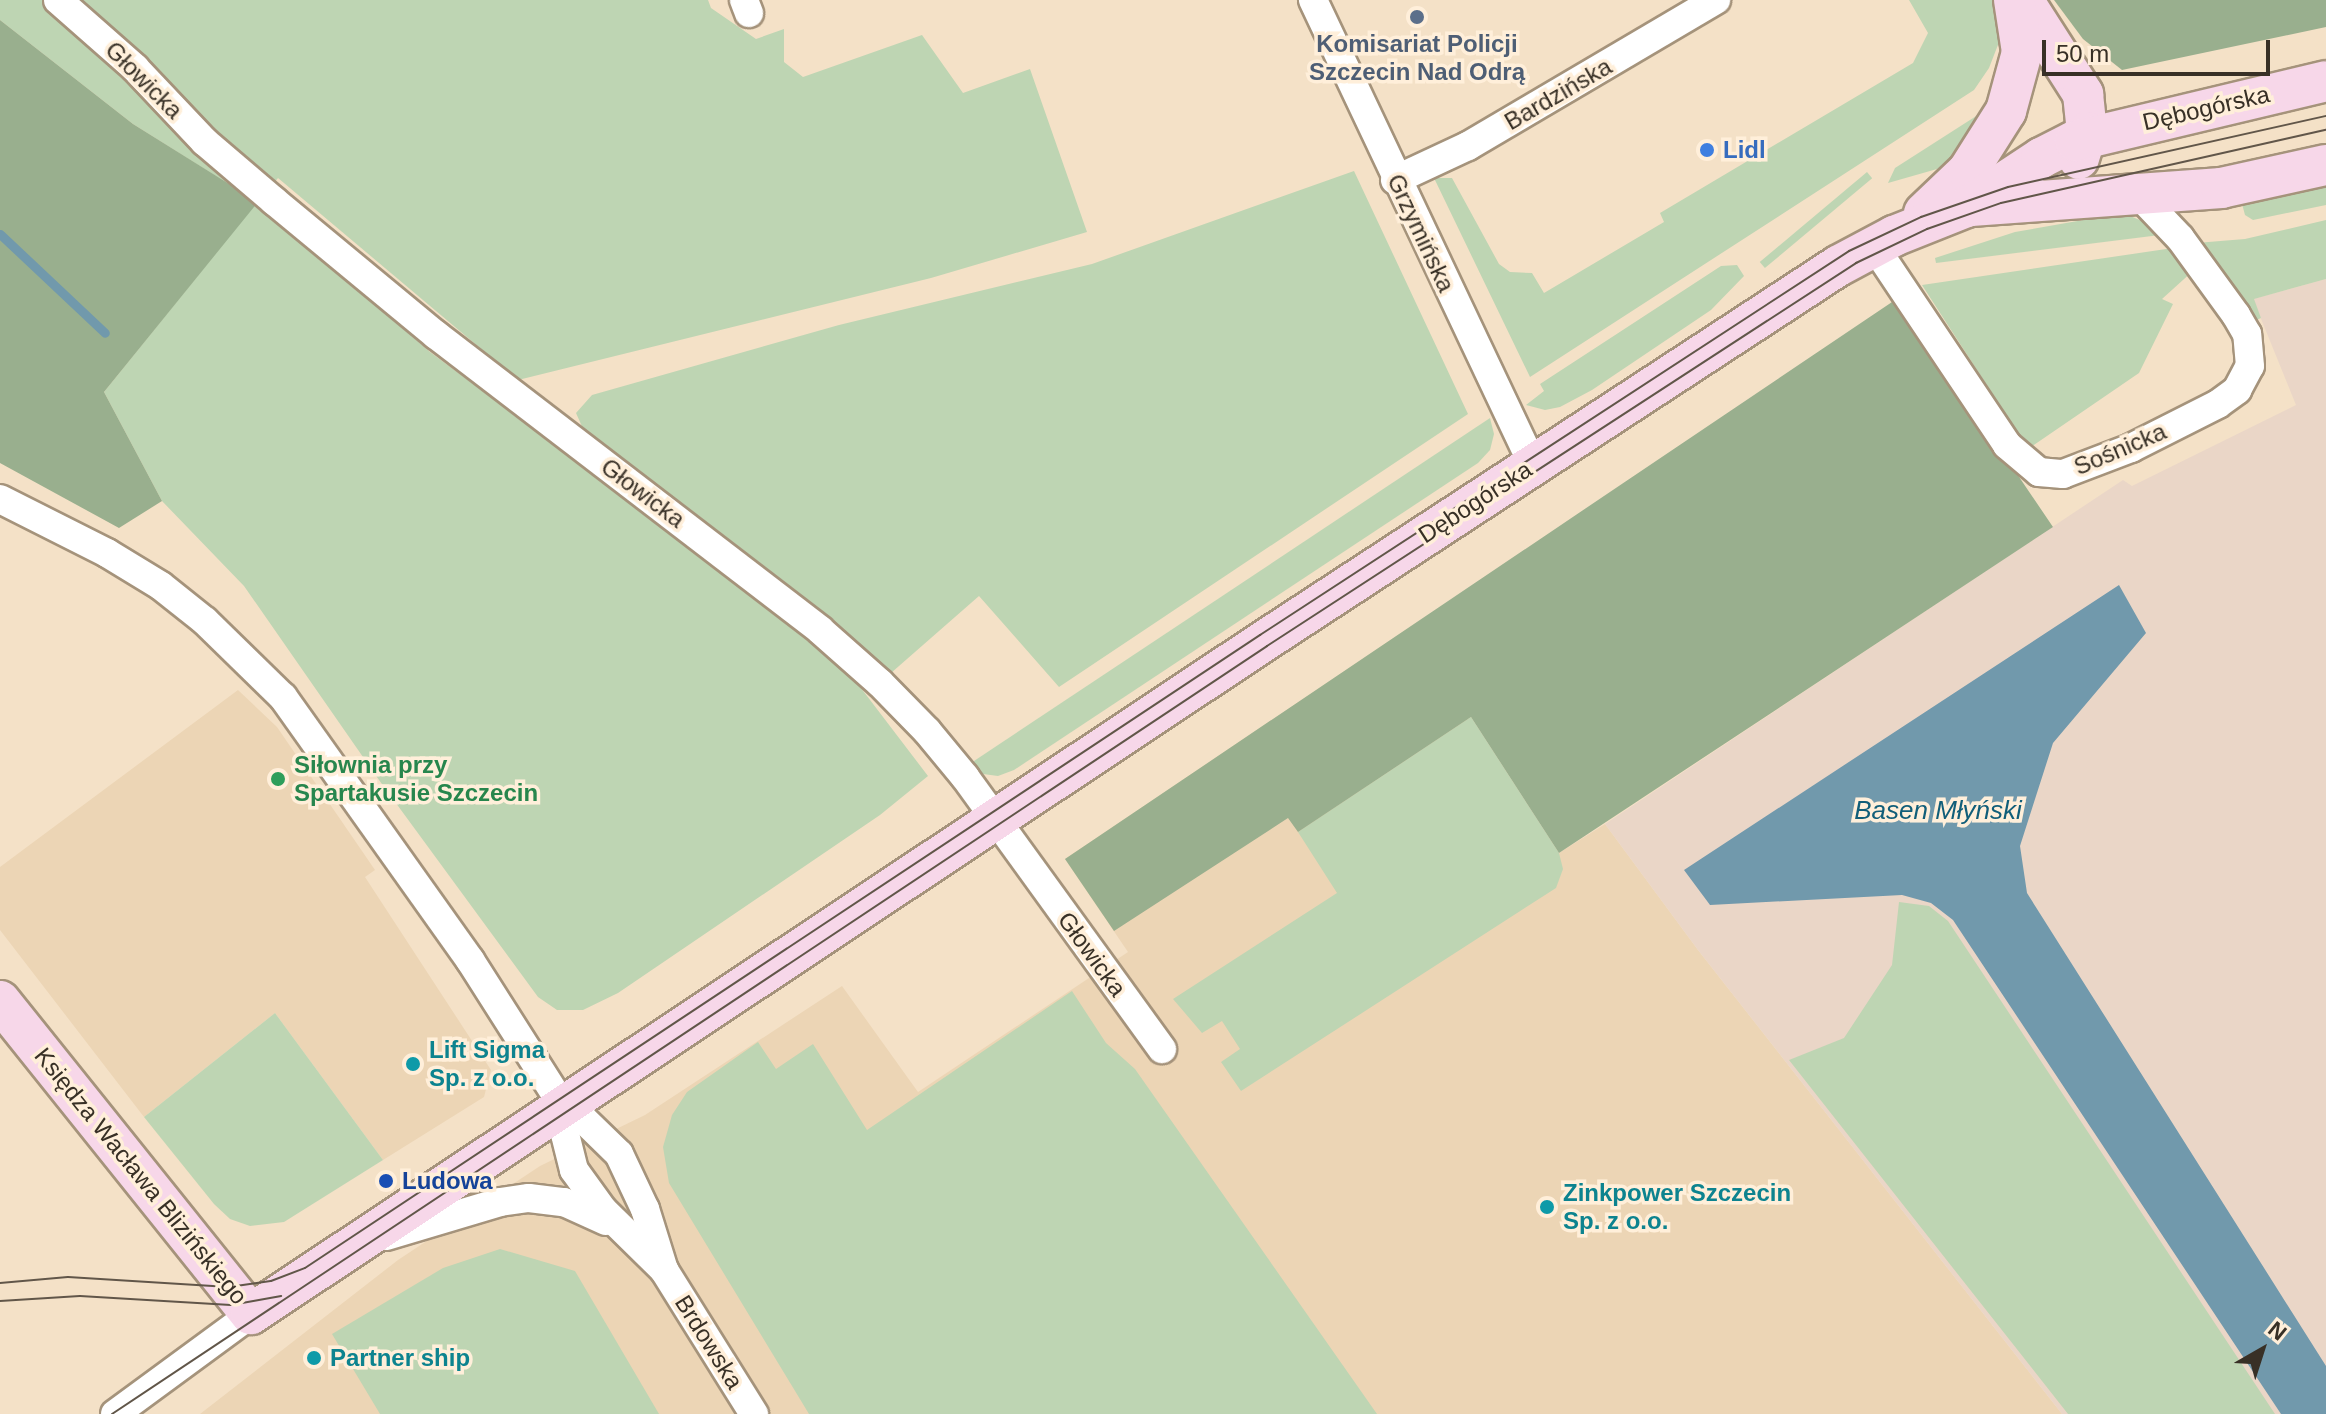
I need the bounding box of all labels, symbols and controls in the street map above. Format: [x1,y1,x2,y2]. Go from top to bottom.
marker: Komisariat Policji Szczecin Nad Odrą [1408,8,1426,26]
scale bar [2046,24,2274,74]
place label: Komisariat Policji Szczecin Nad Odrą [1309,30,1525,86]
street label: Głowicka [99,35,189,125]
text: 50 m [2056,40,2109,67]
street label: Bardzińska [1499,52,1617,136]
street label: Dębogórska [2140,79,2272,137]
place label: Lidl [1723,136,1766,164]
marker: Lidl [1698,141,1716,159]
street label: Grzymińska [1381,170,1461,296]
street label: Sośnicka [2070,417,2170,481]
street label: Głowicka [595,452,691,534]
street label: Dębogórska [1413,455,1537,549]
place label: Siłownia przy Spartakusie Szczecin [294,751,538,807]
marker: Siłownia przy Spartakusie Szczecin [269,770,287,788]
water label: Basen Młyński [1854,795,2022,827]
street label: Głowicka [1052,906,1132,1002]
place label: Lift Sigma Sp. z o.o. [429,1036,545,1092]
street label: Księdza Wacława Blizińskiego [29,1042,253,1310]
marker: Lift Sigma Sp. z o.o. [404,1055,422,1073]
place label: Ludowa [402,1167,493,1195]
marker: Ludowa [377,1172,395,1190]
place label: Zinkpower Szczecin Sp. z o.o. [1563,1179,1791,1235]
marker: Zinkpower Szczecin Sp. z o.o. [1538,1198,1556,1216]
street label: Brdowska [669,1290,749,1394]
north arrow [2222,1310,2302,1390]
text: N [2263,1316,2291,1346]
place label: Partner ship [330,1344,470,1372]
marker: Partner ship [305,1349,323,1367]

